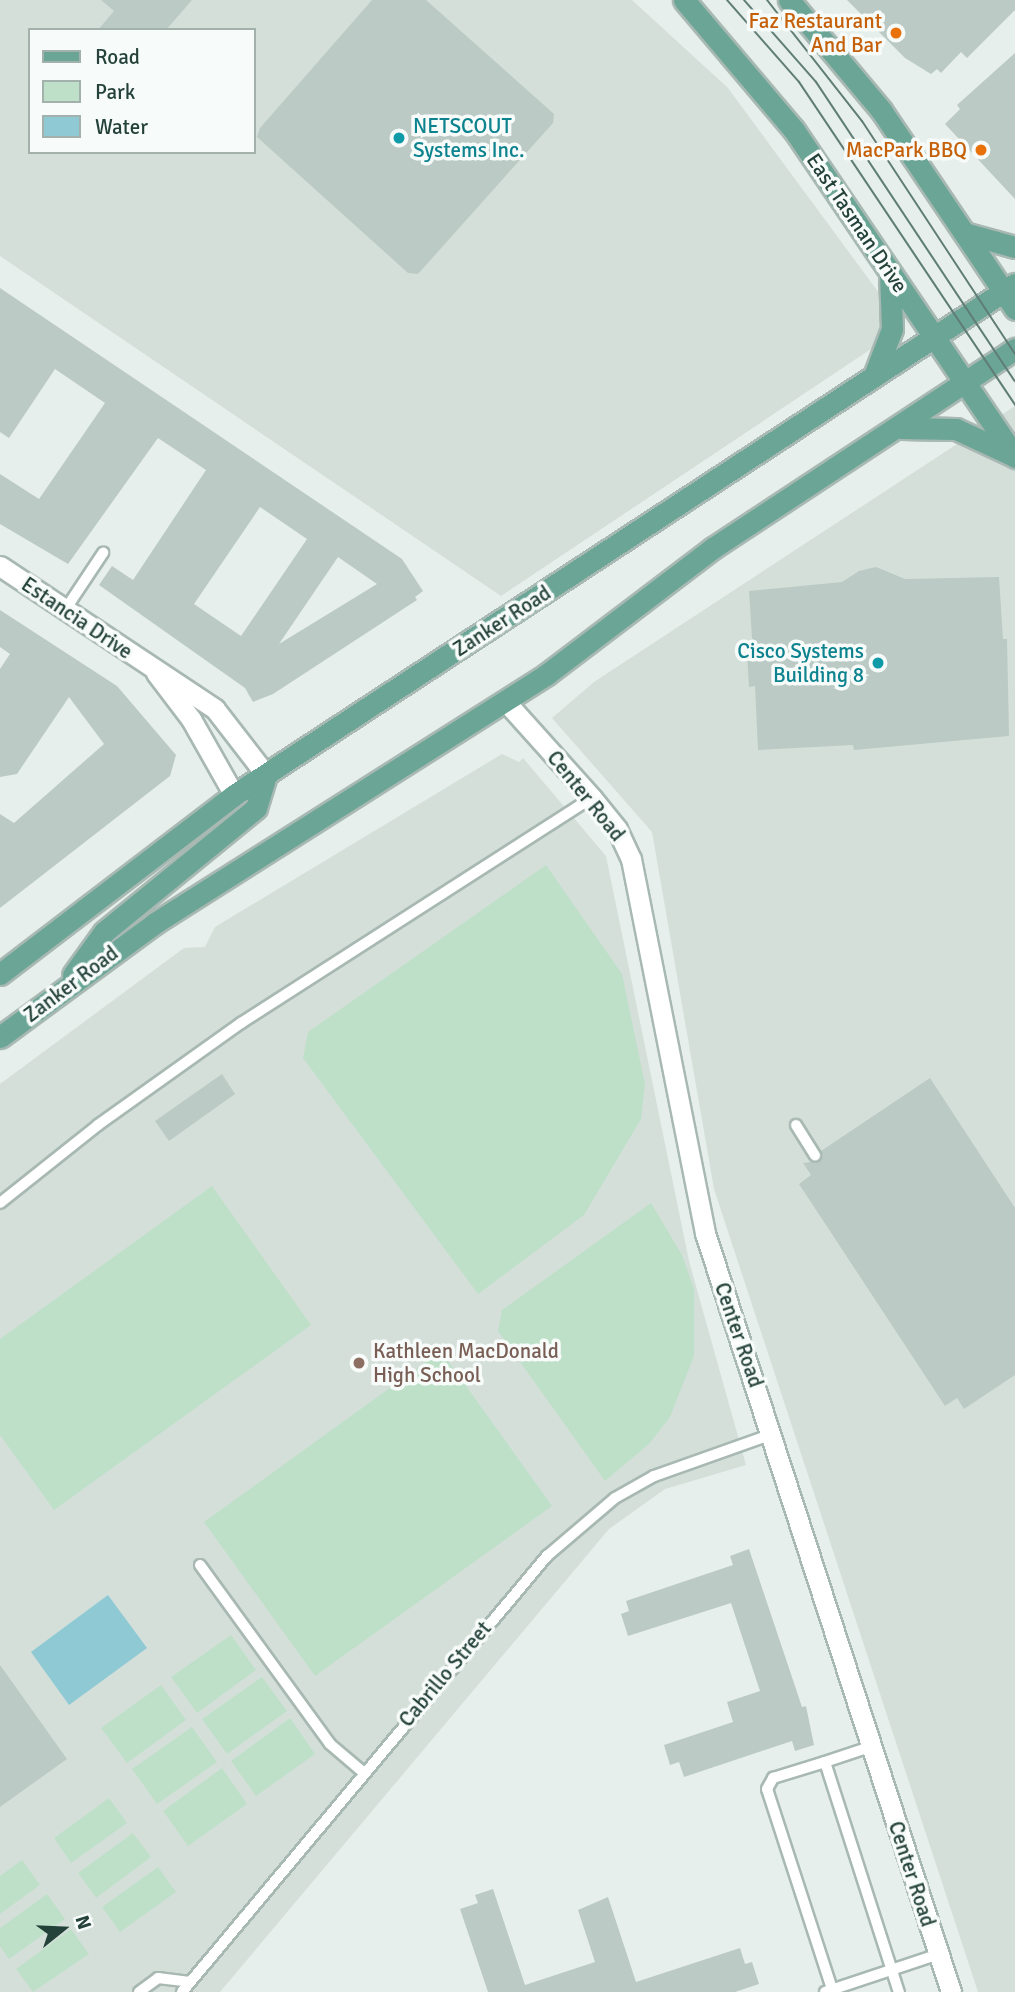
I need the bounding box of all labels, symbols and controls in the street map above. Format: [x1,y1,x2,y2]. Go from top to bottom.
place label: Faz Restaurant And Bar [749,8,882,58]
marker: Faz Restaurant And Bar [888,25,904,41]
legend [28,28,256,154]
text: Road [95,44,140,70]
text: Park [95,79,135,105]
place label: NETSCOUT Systems Inc. [413,113,524,163]
text: Water [95,114,148,140]
marker: NETSCOUT Systems Inc. [391,130,407,146]
place label: MacPark BBQ [846,137,967,163]
marker: MacPark BBQ [973,142,989,158]
street label: East Tasman Drive [801,149,913,297]
street label: Estancia Drive [17,572,137,664]
street label: Zanker Road [448,580,556,662]
place label: Cisco Systems Building 8 [737,638,864,688]
marker: Cisco Systems Building 8 [870,655,886,671]
street label: Center Road [542,746,630,846]
street label: Zanker Road [19,940,123,1028]
street label: Center Road [709,1279,769,1391]
place label: Kathleen MacDonald High School [373,1338,559,1388]
marker: Kathleen MacDonald High School [351,1355,367,1371]
street label: Cabrillo Street [394,1616,496,1732]
street label: Center Road [883,1818,941,1930]
north arrow [28,1894,98,1964]
text: N [70,1913,96,1933]

